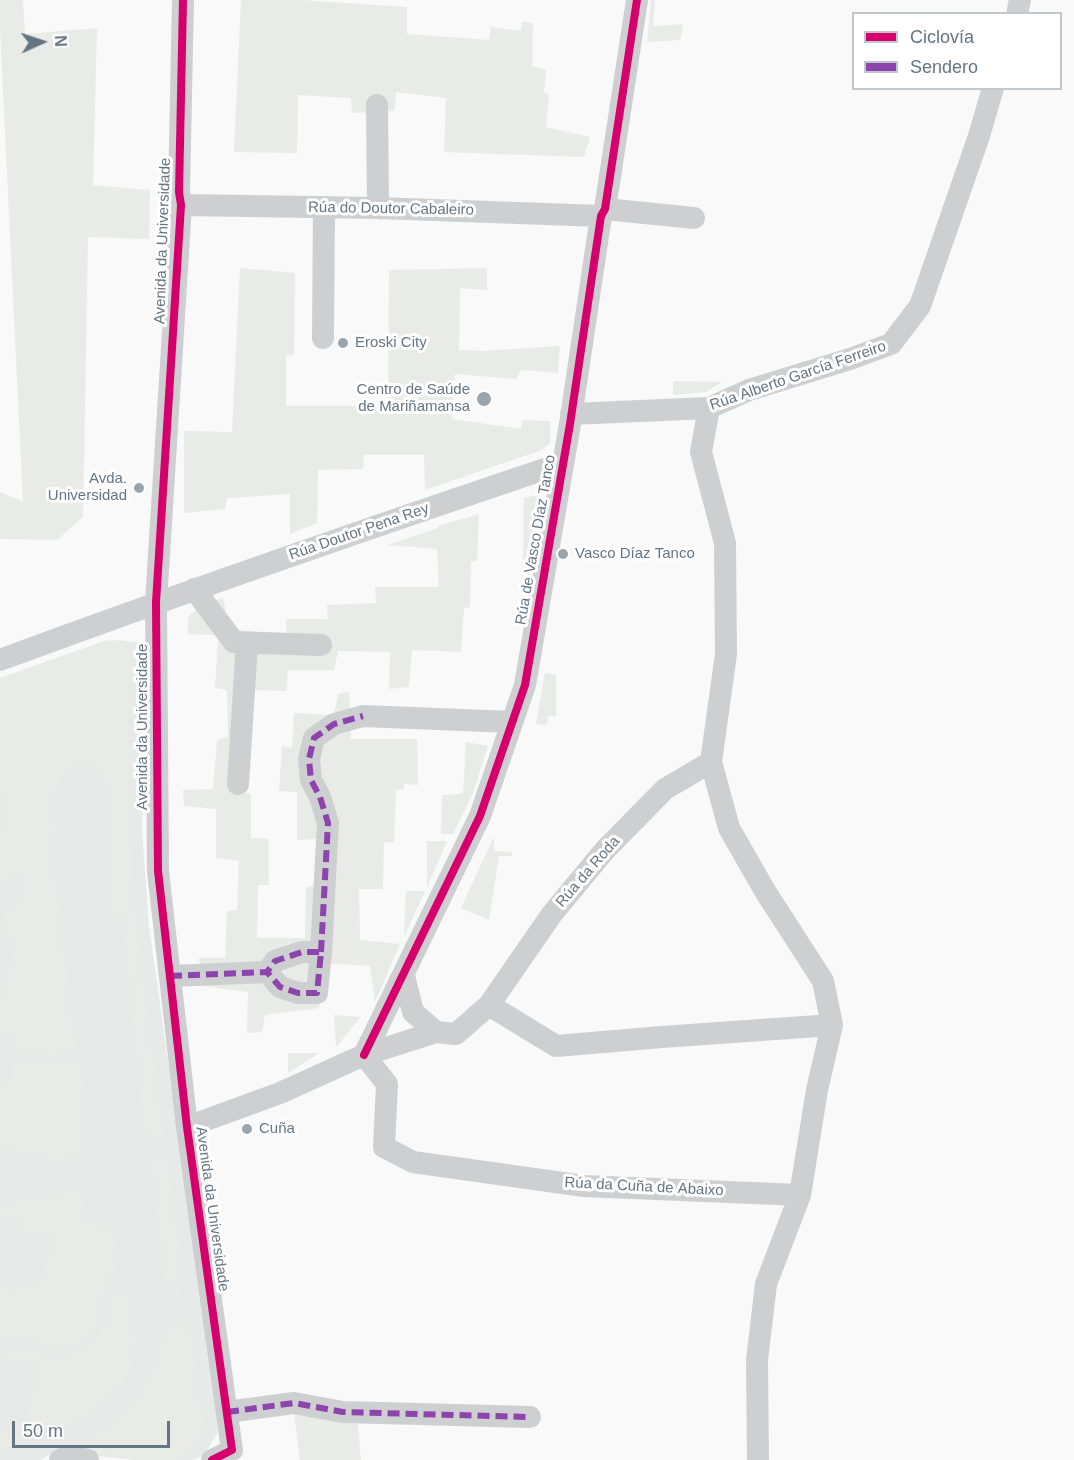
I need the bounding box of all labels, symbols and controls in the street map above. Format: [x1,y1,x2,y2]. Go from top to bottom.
north arrow [12,12,72,72]
legend [852,12,1062,90]
text: Ciclovía [910,27,974,47]
text: N [52,35,69,47]
text: Sendero [910,57,978,77]
street label: Avenida da Universidade [151,157,175,325]
street label: Rúa do Doutor Cabaleiro [308,199,474,219]
place label: Eroski City [355,334,427,352]
marker: Eroski City [336,336,350,350]
street label: Rúa Alberto García Ferreiro [708,337,888,415]
place label: Centro de Saúde de Mariñamansa [357,381,470,416]
marker: Centro de Saúde de Mariñamansa [475,390,493,408]
street label: Rúa de Vasco Díaz Tanco [512,454,560,626]
place label: Avda. Universidad [48,470,127,505]
marker: Avda. Universidad [132,481,146,495]
street label: Rúa Doutor Pena Rey [287,500,431,564]
place label: Vasco Díaz Tanco [575,545,695,563]
marker: Vasco Díaz Tanco [556,547,570,561]
street label: Avenida da Universidade [134,644,152,810]
street label: Rúa da Roda [552,833,624,911]
place label: Cuña [259,1120,295,1138]
marker: Cuña [240,1122,254,1136]
street label: Avenida da Universidade [192,1125,232,1293]
street label: Rúa da Cuña de Abaixo [564,1174,724,1200]
scale bar [15,1409,172,1447]
text: 50 m [23,1421,63,1441]

